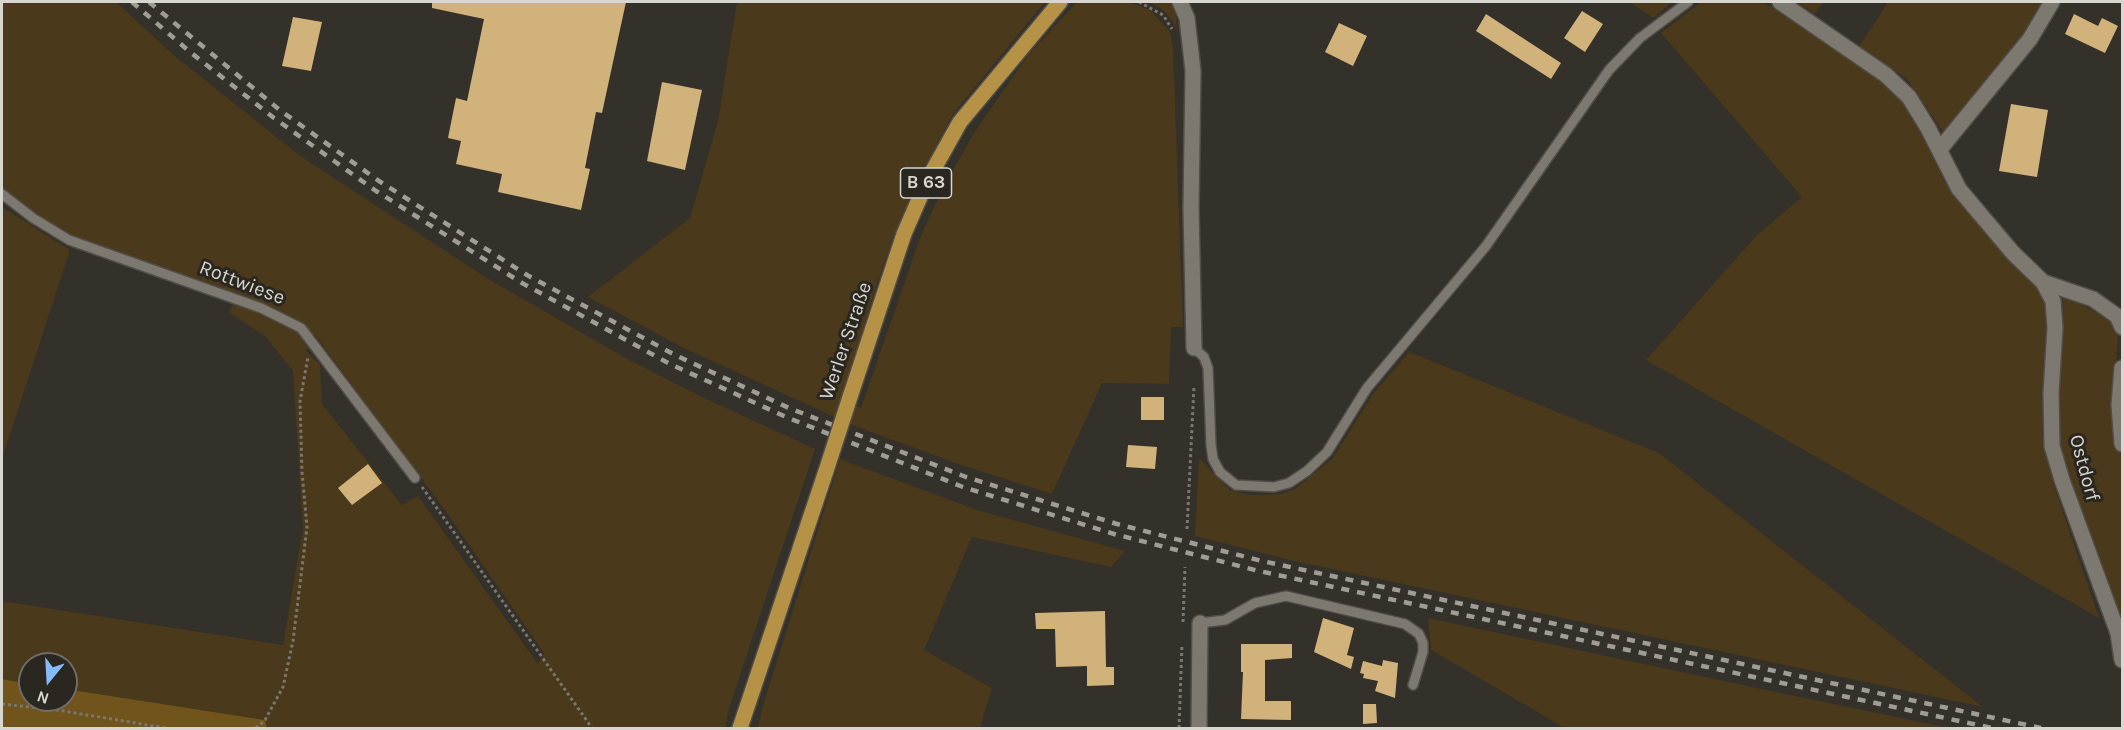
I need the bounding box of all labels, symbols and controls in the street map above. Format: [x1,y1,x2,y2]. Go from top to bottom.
road number: B 63 [900,168,952,198]
street label: Rottwiese [196,256,288,310]
street label: Werler Straße [815,279,877,403]
street label: Ostdorf [2064,432,2104,504]
north arrow [18,652,78,712]
text: N [35,687,51,709]

